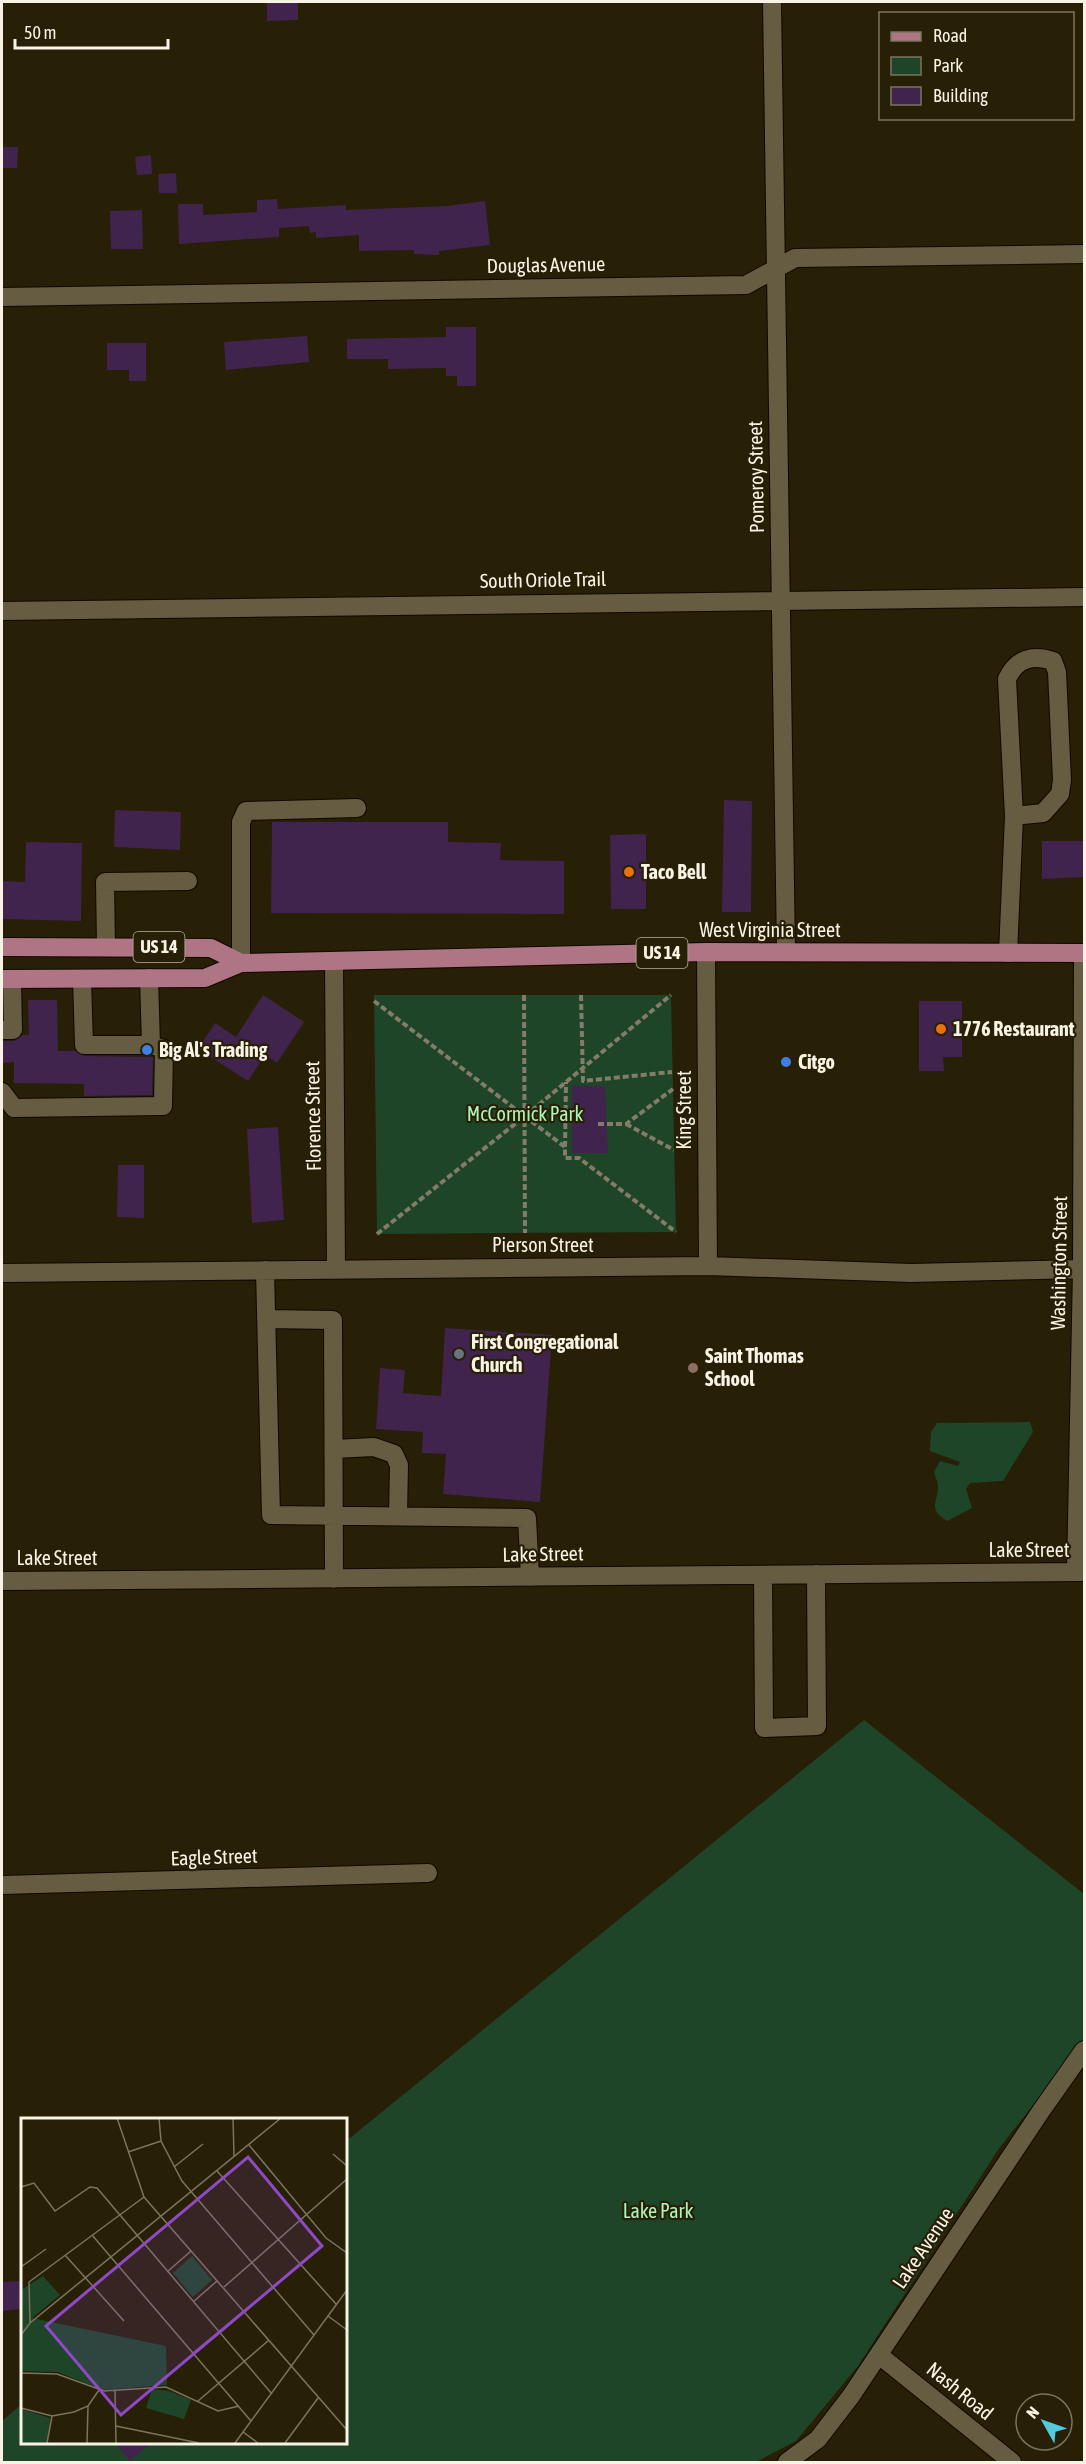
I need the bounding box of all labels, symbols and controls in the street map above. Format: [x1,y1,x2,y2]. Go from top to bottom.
scale bar [15,12,168,50]
legend [879,12,1074,120]
text: 50 m [24,22,56,43]
text: Road [933,25,967,46]
text: Park [933,55,963,76]
text: Building [933,85,988,106]
street label: Douglas Avenue [486,252,605,277]
street label: Pomeroy Street [743,420,768,533]
street label: South Oriole Trail [480,567,607,592]
place label: Taco Bell [641,860,707,883]
marker: Taco Bell [622,865,636,879]
street label: West Virginia Street [699,918,841,941]
road number: US 14 [134,932,184,962]
road number: US 14 [636,938,688,968]
place label: 1776 Restaurant [953,1017,1075,1040]
marker: 1776 Restaurant [934,1022,948,1036]
place label: Big Al's Trading [159,1038,268,1061]
marker: Big Al's Trading [140,1043,154,1057]
place label: Citgo [798,1050,835,1073]
marker: Citgo [779,1055,793,1069]
street label: Florence Street [300,1060,325,1171]
street label: King Street [672,1070,695,1150]
park label: McCormick Park [467,1102,583,1125]
street label: Washington Street [1046,1195,1071,1330]
street label: Pierson Street [492,1233,594,1256]
place label: First Congregational Church [471,1330,619,1376]
place label: Saint Thomas School [705,1344,804,1390]
marker: First Congregational Church [452,1347,466,1361]
marker: Saint Thomas School [686,1361,700,1375]
street label: Lake Street [988,1538,1070,1561]
street label: Lake Street [502,1541,584,1566]
street label: Lake Street [16,1546,98,1569]
street label: Eagle Street [170,1843,258,1870]
inset map [21,2118,346,2443]
park label: Lake Park [623,2199,694,2222]
street label: Lake Avenue [887,2203,958,2293]
street label: Nash Road [922,2357,998,2424]
north arrow [1014,2392,1074,2452]
text: N [1023,2403,1042,2422]

